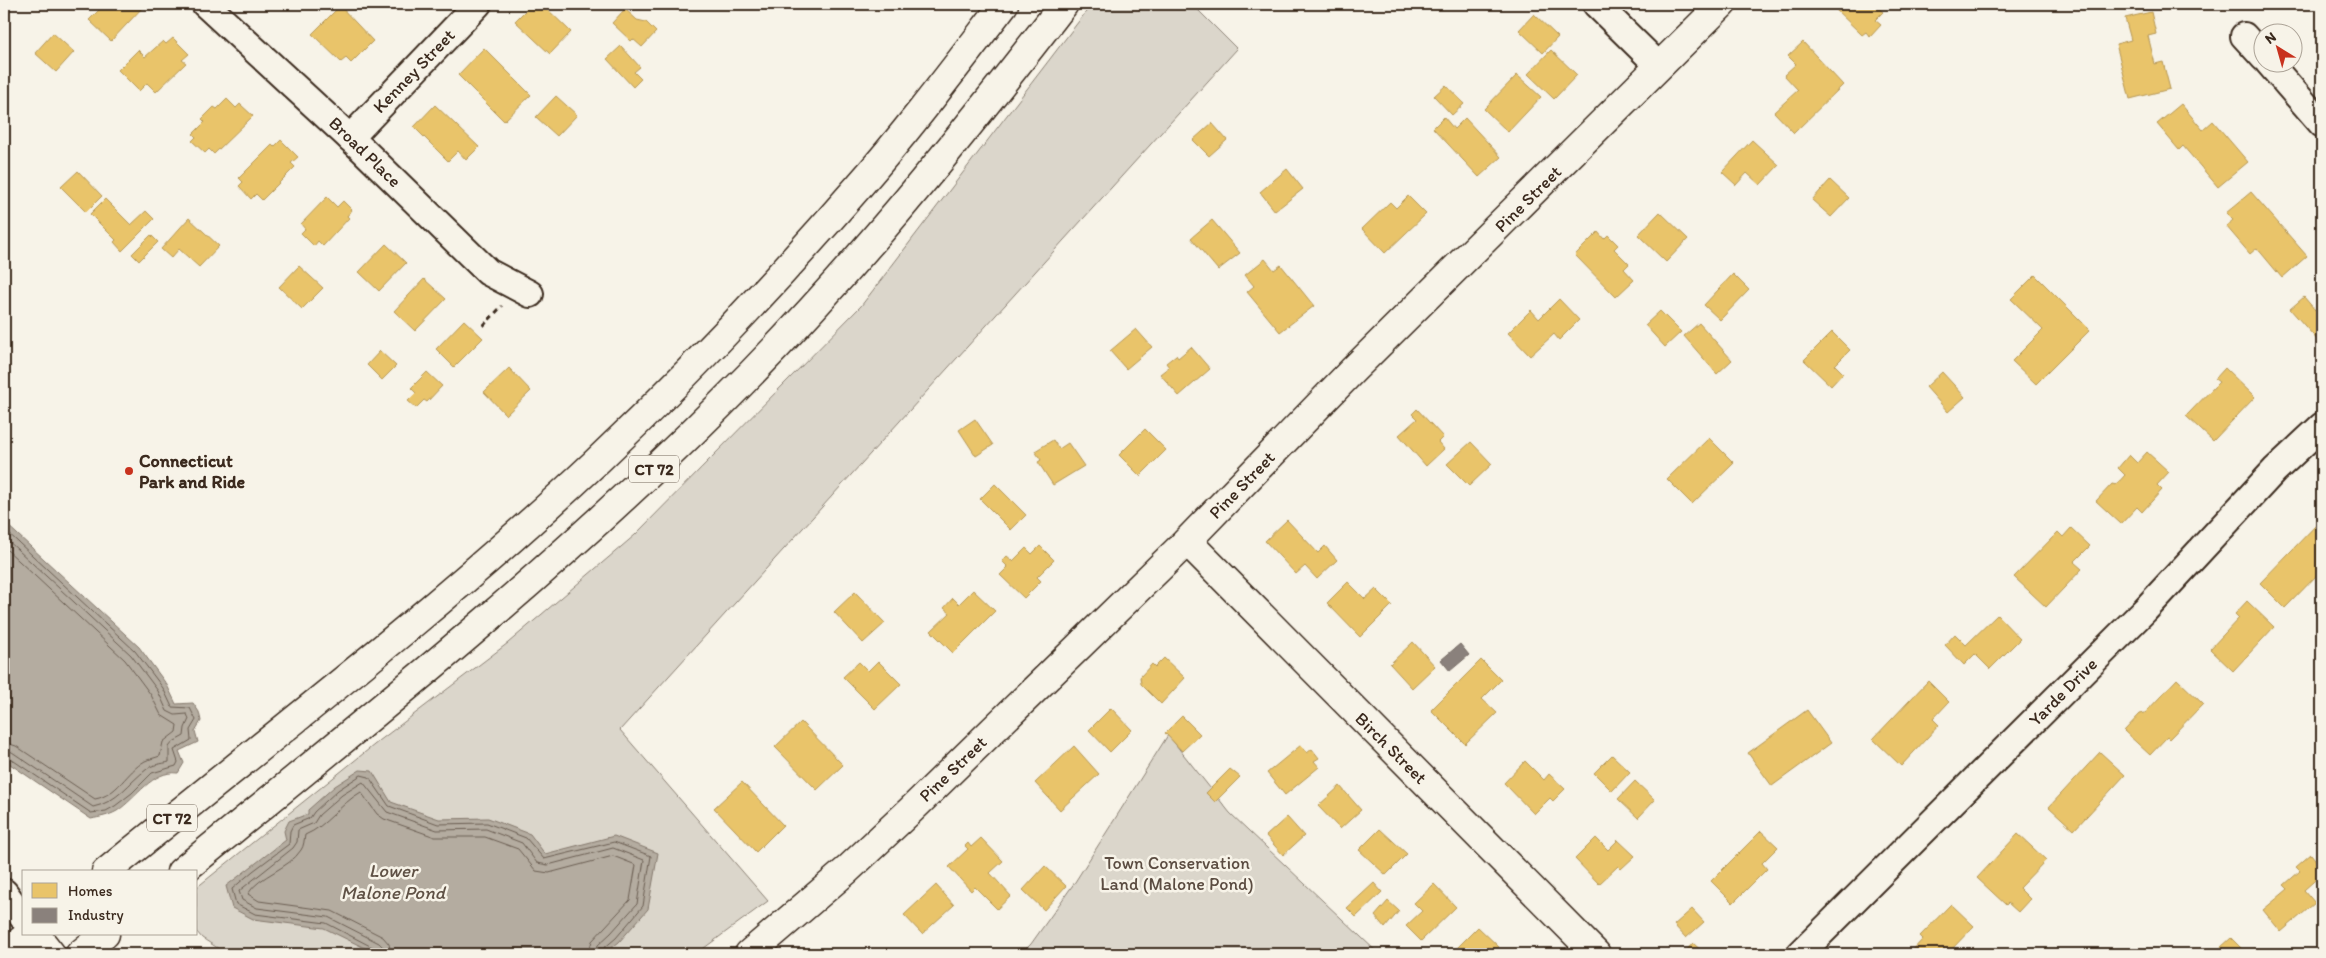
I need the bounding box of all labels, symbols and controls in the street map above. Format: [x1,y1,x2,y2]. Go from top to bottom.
north arrow [2254,22,2304,72]
street label: Kenney Street [368,24,460,118]
text: N [2262,28,2279,48]
street label: Broad Place [324,112,406,192]
street label: Pine Street [1490,161,1566,237]
street label: Pine Street [1204,446,1280,523]
place label: Connecticut Park and Ride [139,450,246,493]
road number: CT 72 [629,456,679,482]
marker: Connecticut Park and Ride [123,465,135,477]
street label: Yarde Drive [2024,653,2102,731]
street label: Birch Street [1350,707,1432,789]
street label: Pine Street [915,731,992,807]
road number: CT 72 [147,804,197,831]
park label: Town Conservation Land (Malone Pond) [1100,852,1254,895]
water label: Lower Malone Pond [341,859,447,904]
legend [22,870,198,936]
text: Homes [68,882,113,900]
text: Industry [68,906,124,924]

